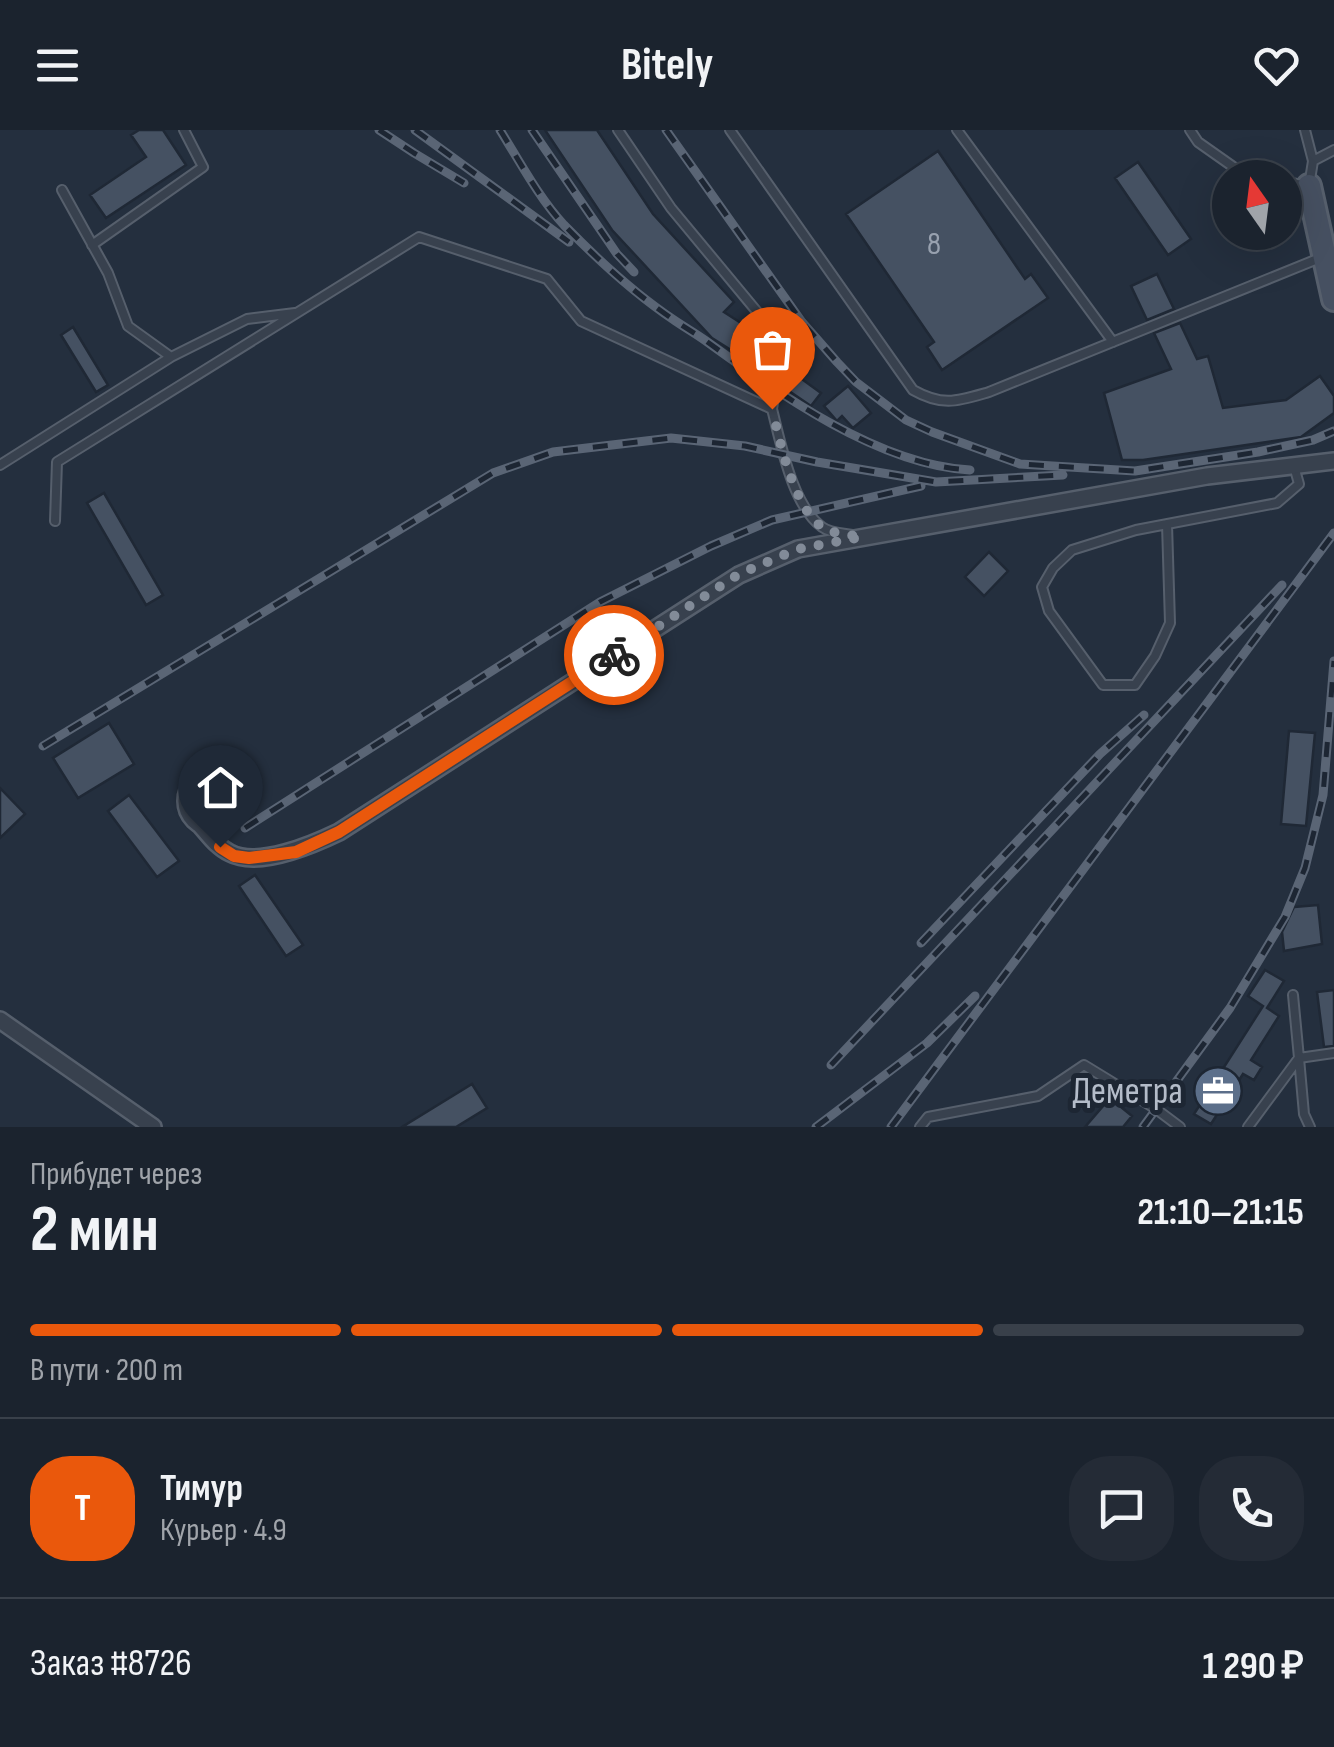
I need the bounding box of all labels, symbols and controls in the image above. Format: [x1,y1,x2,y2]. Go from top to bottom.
icon: menu [30,38,85,93]
text: Bitely [621,38,713,93]
icon: heart [1249,38,1304,93]
north arrow [1212,160,1302,250]
map controls [1212,160,1302,250]
house number: 8 [927,225,941,264]
pin [730,307,815,410]
icon: bag [745,322,800,377]
courier [564,605,664,705]
icon: bike [587,628,642,683]
pin [178,745,263,848]
icon: home [193,760,248,815]
office icon: Деметра [1192,1065,1244,1117]
place label: Деметра [1072,1069,1183,1114]
text: Прибудет через [30,1155,202,1194]
text: 21:10–21:15 [1137,1190,1304,1235]
text: 2 мин [30,1192,159,1270]
text: В пути · 200 m [30,1351,183,1390]
button: chat [1069,1456,1174,1561]
button: phone [1199,1456,1304,1561]
text: Тимур [160,1466,243,1511]
text: Т [74,1486,91,1531]
text: Курьер · 4.9 [160,1511,287,1550]
text: Заказ #8726 [30,1641,192,1686]
text: 1 290 ₽ [1202,1644,1304,1689]

